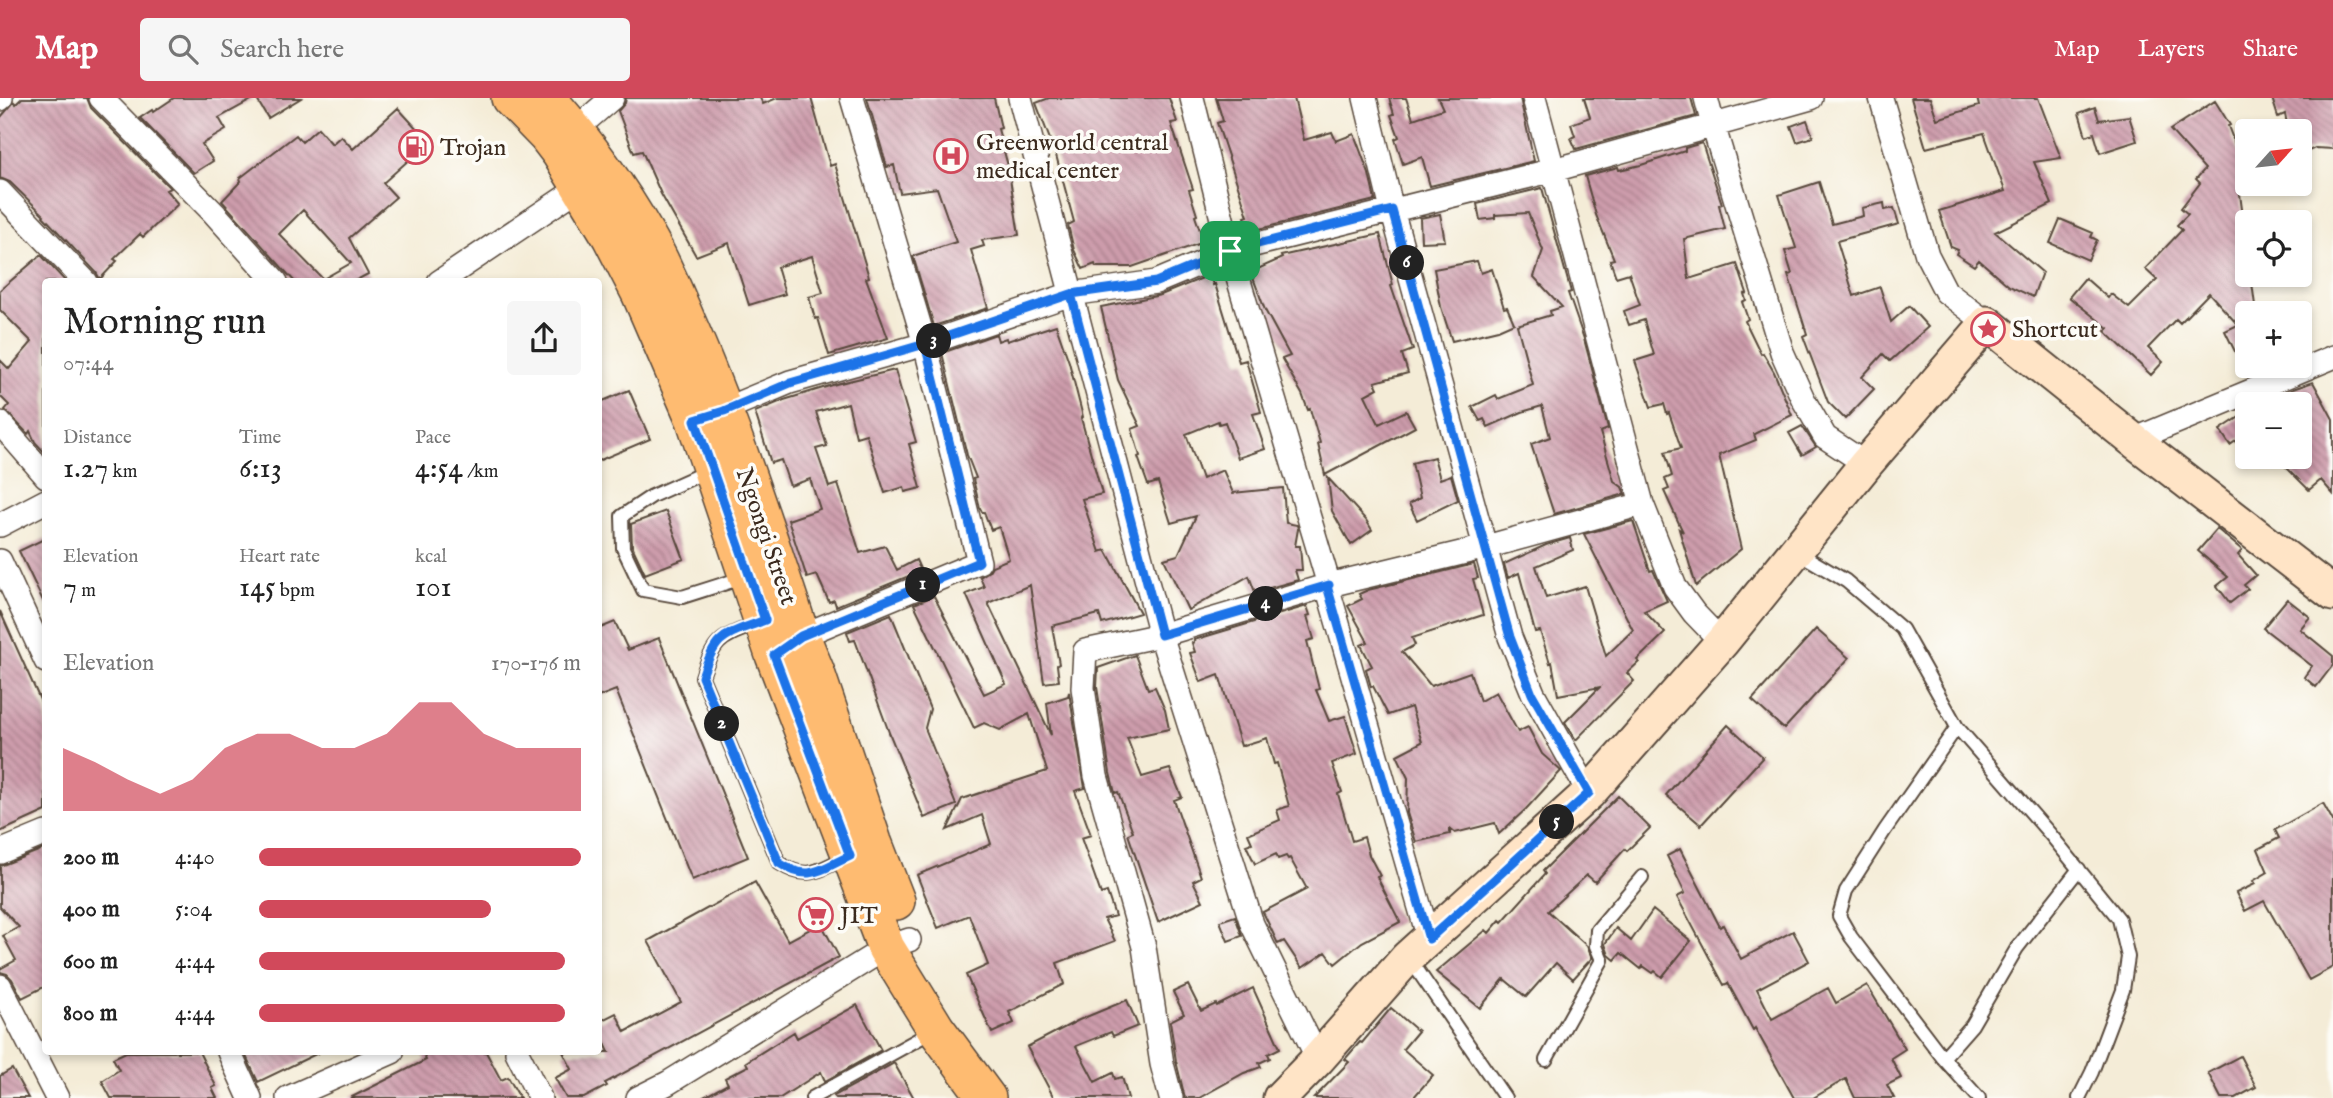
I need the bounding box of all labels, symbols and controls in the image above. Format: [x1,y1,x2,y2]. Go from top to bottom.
search box [140,18,630,81]
text: Map [35,28,98,70]
icon: search [164,30,202,68]
text: Search here [220,33,344,66]
text: Map [2054,34,2100,65]
text: Layers [2138,34,2205,65]
text: Share [2243,34,2298,65]
north arrow [2235,119,2312,196]
map controls [2235,119,2312,469]
fuel station icon: Trojan [397,128,435,166]
place label: Greenworld central medical center [976,128,1169,187]
place label: Trojan [440,133,506,164]
hospital icon: Greenworld central medical center [932,137,970,175]
button: locate [2235,210,2312,287]
pin [1200,221,1260,281]
icon: arrive [1211,232,1249,270]
pin: 6 [1390,246,1424,280]
text: 6 [1402,250,1411,274]
text: Morning run [63,299,266,347]
button: share [507,301,581,375]
button: + [2235,301,2312,378]
place icon: Shortcut [1969,310,2007,348]
place label: Shortcut [2012,315,2098,346]
pin: 3 [916,324,951,358]
text: 3 [930,328,937,352]
text: 07:44 [63,349,114,378]
button: − [2235,392,2312,469]
text: Distance [63,426,132,450]
text: Time [239,426,281,450]
text: Pace [415,426,451,450]
text: 1.27 [63,450,108,488]
text: 6:13 [239,450,282,488]
text: 4:54 [415,450,463,488]
text: km [108,460,137,484]
text: /km [463,460,499,484]
street label: Ngongi Street [728,464,804,609]
text: Elevation [63,545,138,569]
text: Heart rate [239,545,320,569]
text: kcal [415,545,447,569]
pin: 1 [906,568,940,602]
text: 7 [63,569,77,607]
text: 145 [239,569,276,607]
text: 101 [415,569,452,607]
text: 1 [919,572,926,596]
text: m [77,579,96,603]
text: bpm [276,579,315,603]
pin: 4 [1248,587,1284,622]
text: 4 [1261,591,1270,615]
text: Elevation [63,649,154,678]
text: 170–176 m [491,649,581,678]
pin: 2 [704,706,740,742]
text: 2 [717,711,726,735]
pin: 5 [1540,804,1574,840]
text: 5 [1553,809,1560,833]
text: 200 m [63,843,119,872]
text: 4:40 [175,843,215,872]
text: 400 m [63,895,120,924]
text: 5:04 [175,895,212,924]
supermarket icon: JIT [797,896,835,934]
place label: JIT [837,901,878,932]
text: 600 m [63,947,118,976]
text: 4:44 [175,947,215,976]
text: 800 m [63,999,117,1028]
text: 4:44 [175,999,215,1028]

